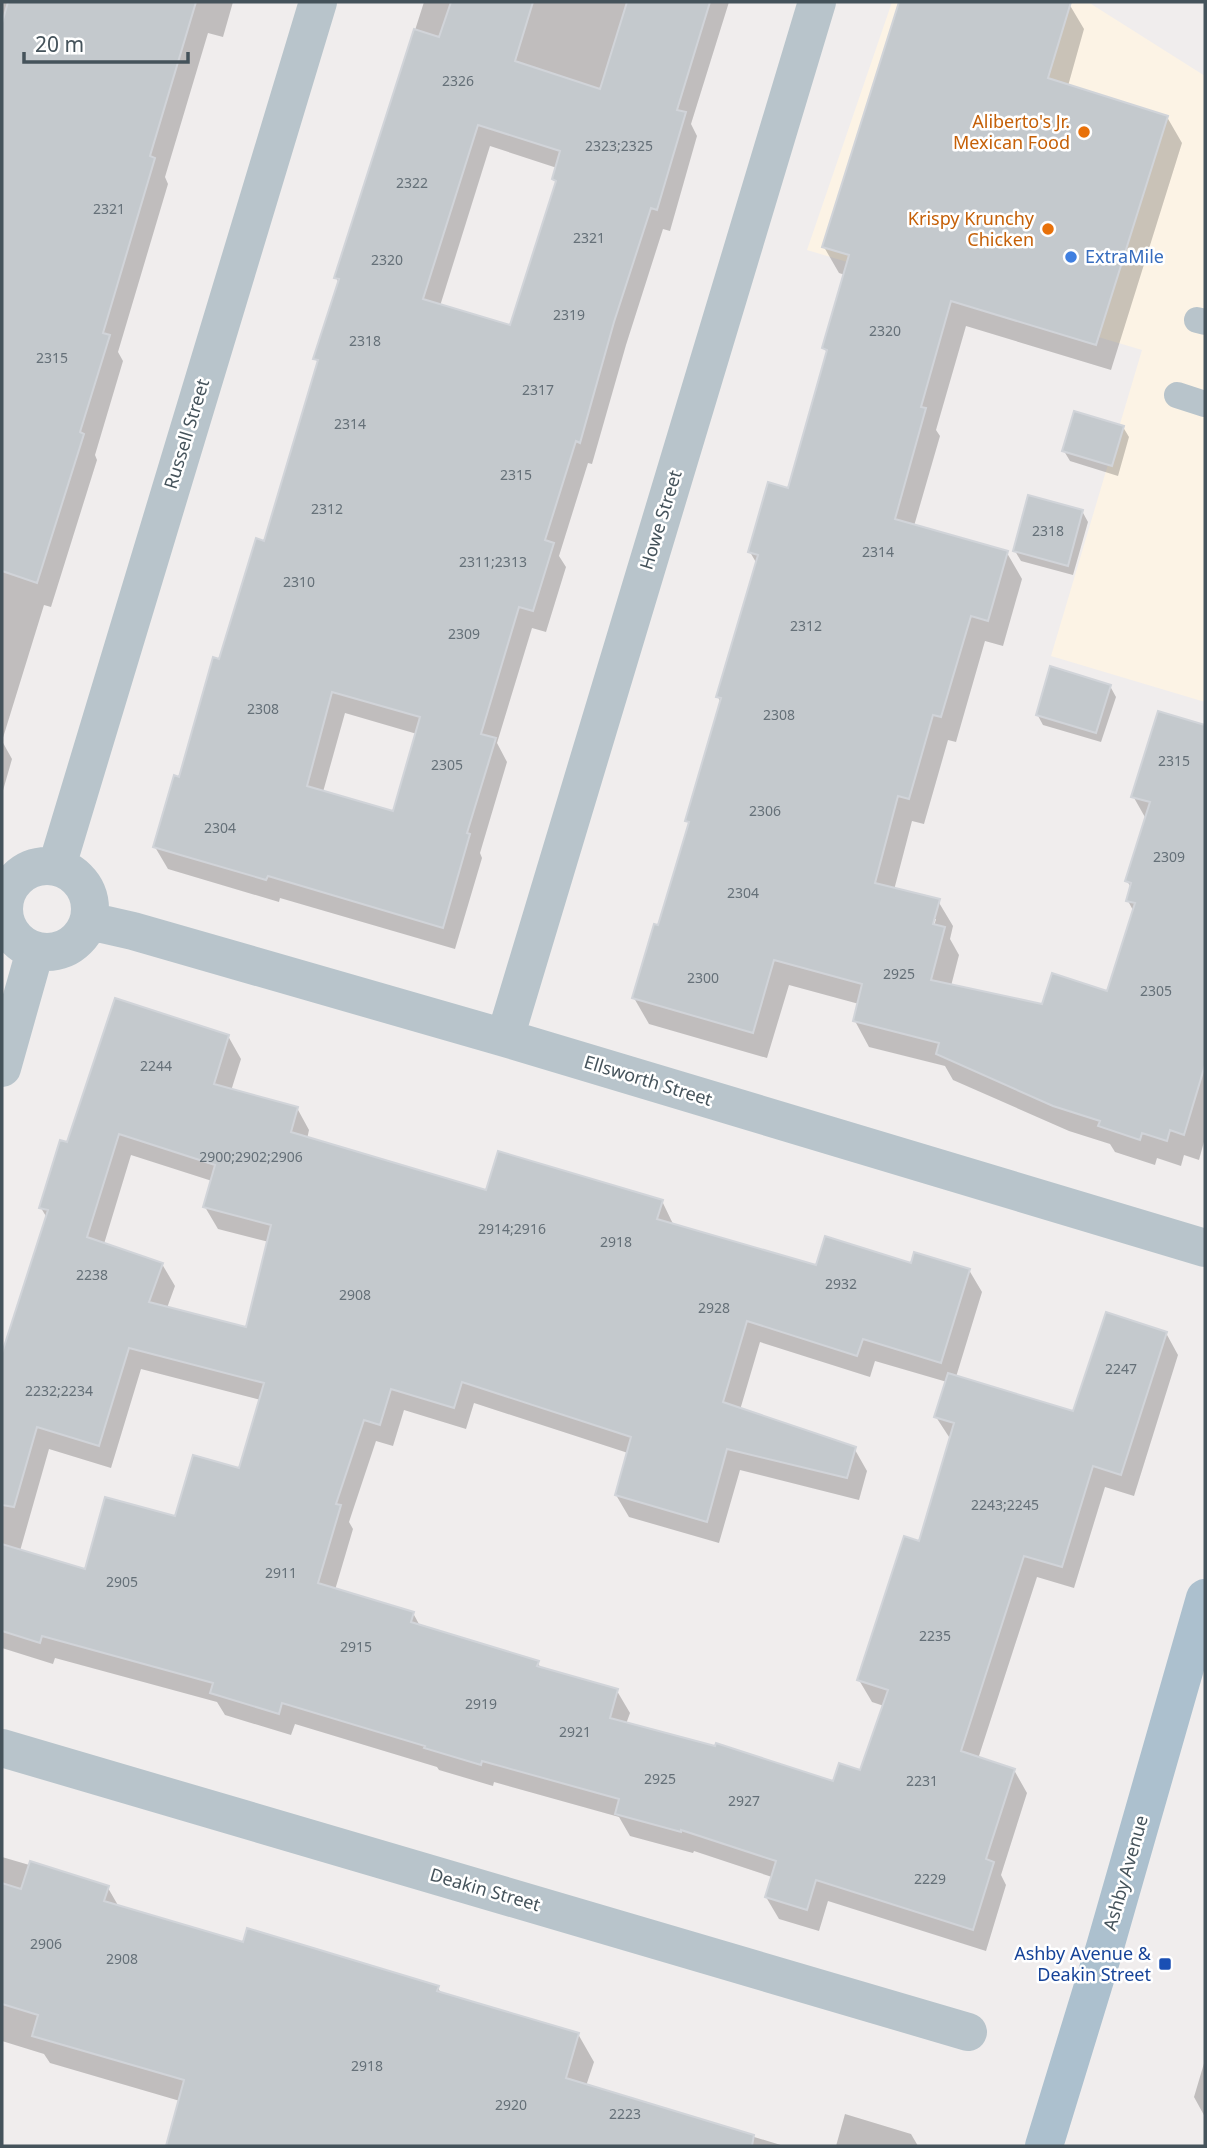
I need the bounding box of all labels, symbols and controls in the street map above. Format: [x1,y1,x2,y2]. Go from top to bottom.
scale bar [24,21,189,65]
text: 20 m [35,30,84,58]
house number: 2326 [442,71,474,90]
place label: Aliberto's Jr. Mexican Food [953,109,1070,154]
marker: Aliberto's Jr. Mexican Food [1076,124,1092,140]
house number: 2323;2325 [585,136,653,155]
house number: 2322 [396,173,428,192]
house number: 2321 [93,199,125,218]
place label: Krispy Krunchy Chicken [908,206,1035,251]
marker: Krispy Krunchy Chicken [1040,221,1056,237]
house number: 2321 [573,228,605,247]
place label: ExtraMile [1085,244,1164,268]
marker: ExtraMile [1063,249,1079,265]
house number: 2320 [371,250,403,269]
house number: 2319 [553,305,585,324]
house number: 2320 [869,321,901,340]
house number: 2318 [349,331,381,350]
house number: 2315 [36,348,68,367]
street label: Russell Street [158,375,214,492]
house number: 2317 [522,380,554,399]
house number: 2314 [334,414,366,433]
house number: 2315 [500,465,532,484]
street label: Howe Street [633,466,687,573]
house number: 2312 [311,499,343,518]
house number: 2318 [1032,521,1064,540]
house number: 2314 [862,542,894,561]
house number: 2311;2313 [459,552,527,571]
house number: 2310 [283,572,315,591]
house number: 2312 [790,616,822,635]
house number: 2309 [448,624,480,643]
house number: 2308 [247,699,279,718]
house number: 2308 [763,705,795,724]
house number: 2315 [1158,751,1190,770]
house number: 2305 [431,755,463,774]
house number: 2306 [749,801,781,820]
house number: 2304 [204,818,236,837]
house number: 2309 [1153,847,1185,866]
house number: 2304 [727,883,759,902]
house number: 2925 [883,964,915,983]
house number: 2300 [687,968,719,987]
house number: 2305 [1140,981,1172,1000]
street label: Ellsworth Street [581,1049,716,1111]
house number: 2244 [140,1056,172,1075]
house number: 2900;2902;2906 [199,1147,303,1166]
house number: 2914;2916 [478,1219,546,1238]
house number: 2918 [600,1232,632,1251]
house number: 2238 [76,1265,108,1284]
house number: 2932 [825,1274,857,1293]
house number: 2908 [339,1285,371,1304]
house number: 2928 [698,1298,730,1317]
house number: 2247 [1105,1359,1137,1378]
house number: 2232;2234 [25,1381,93,1400]
house number: 2243;2245 [971,1495,1039,1514]
house number: 2911 [265,1563,297,1582]
house number: 2905 [106,1572,138,1591]
house number: 2235 [919,1626,951,1645]
house number: 2915 [340,1637,372,1656]
house number: 2919 [465,1694,497,1713]
house number: 2921 [559,1722,591,1741]
house number: 2925 [644,1769,676,1788]
house number: 2231 [906,1771,938,1790]
house number: 2927 [728,1791,760,1810]
street label: Ashby Avenue [1097,1812,1153,1933]
street label: Deakin Street [427,1862,544,1916]
house number: 2229 [914,1869,946,1888]
house number: 2906 [30,1934,62,1953]
place label: Ashby Avenue & Deakin Street [1014,1941,1152,1986]
house number: 2908 [106,1949,138,1968]
marker: Ashby Avenue & Deakin Street [1157,1956,1173,1972]
house number: 2918 [351,2056,383,2075]
house number: 2920 [495,2095,527,2114]
house number: 2223 [609,2104,641,2123]

